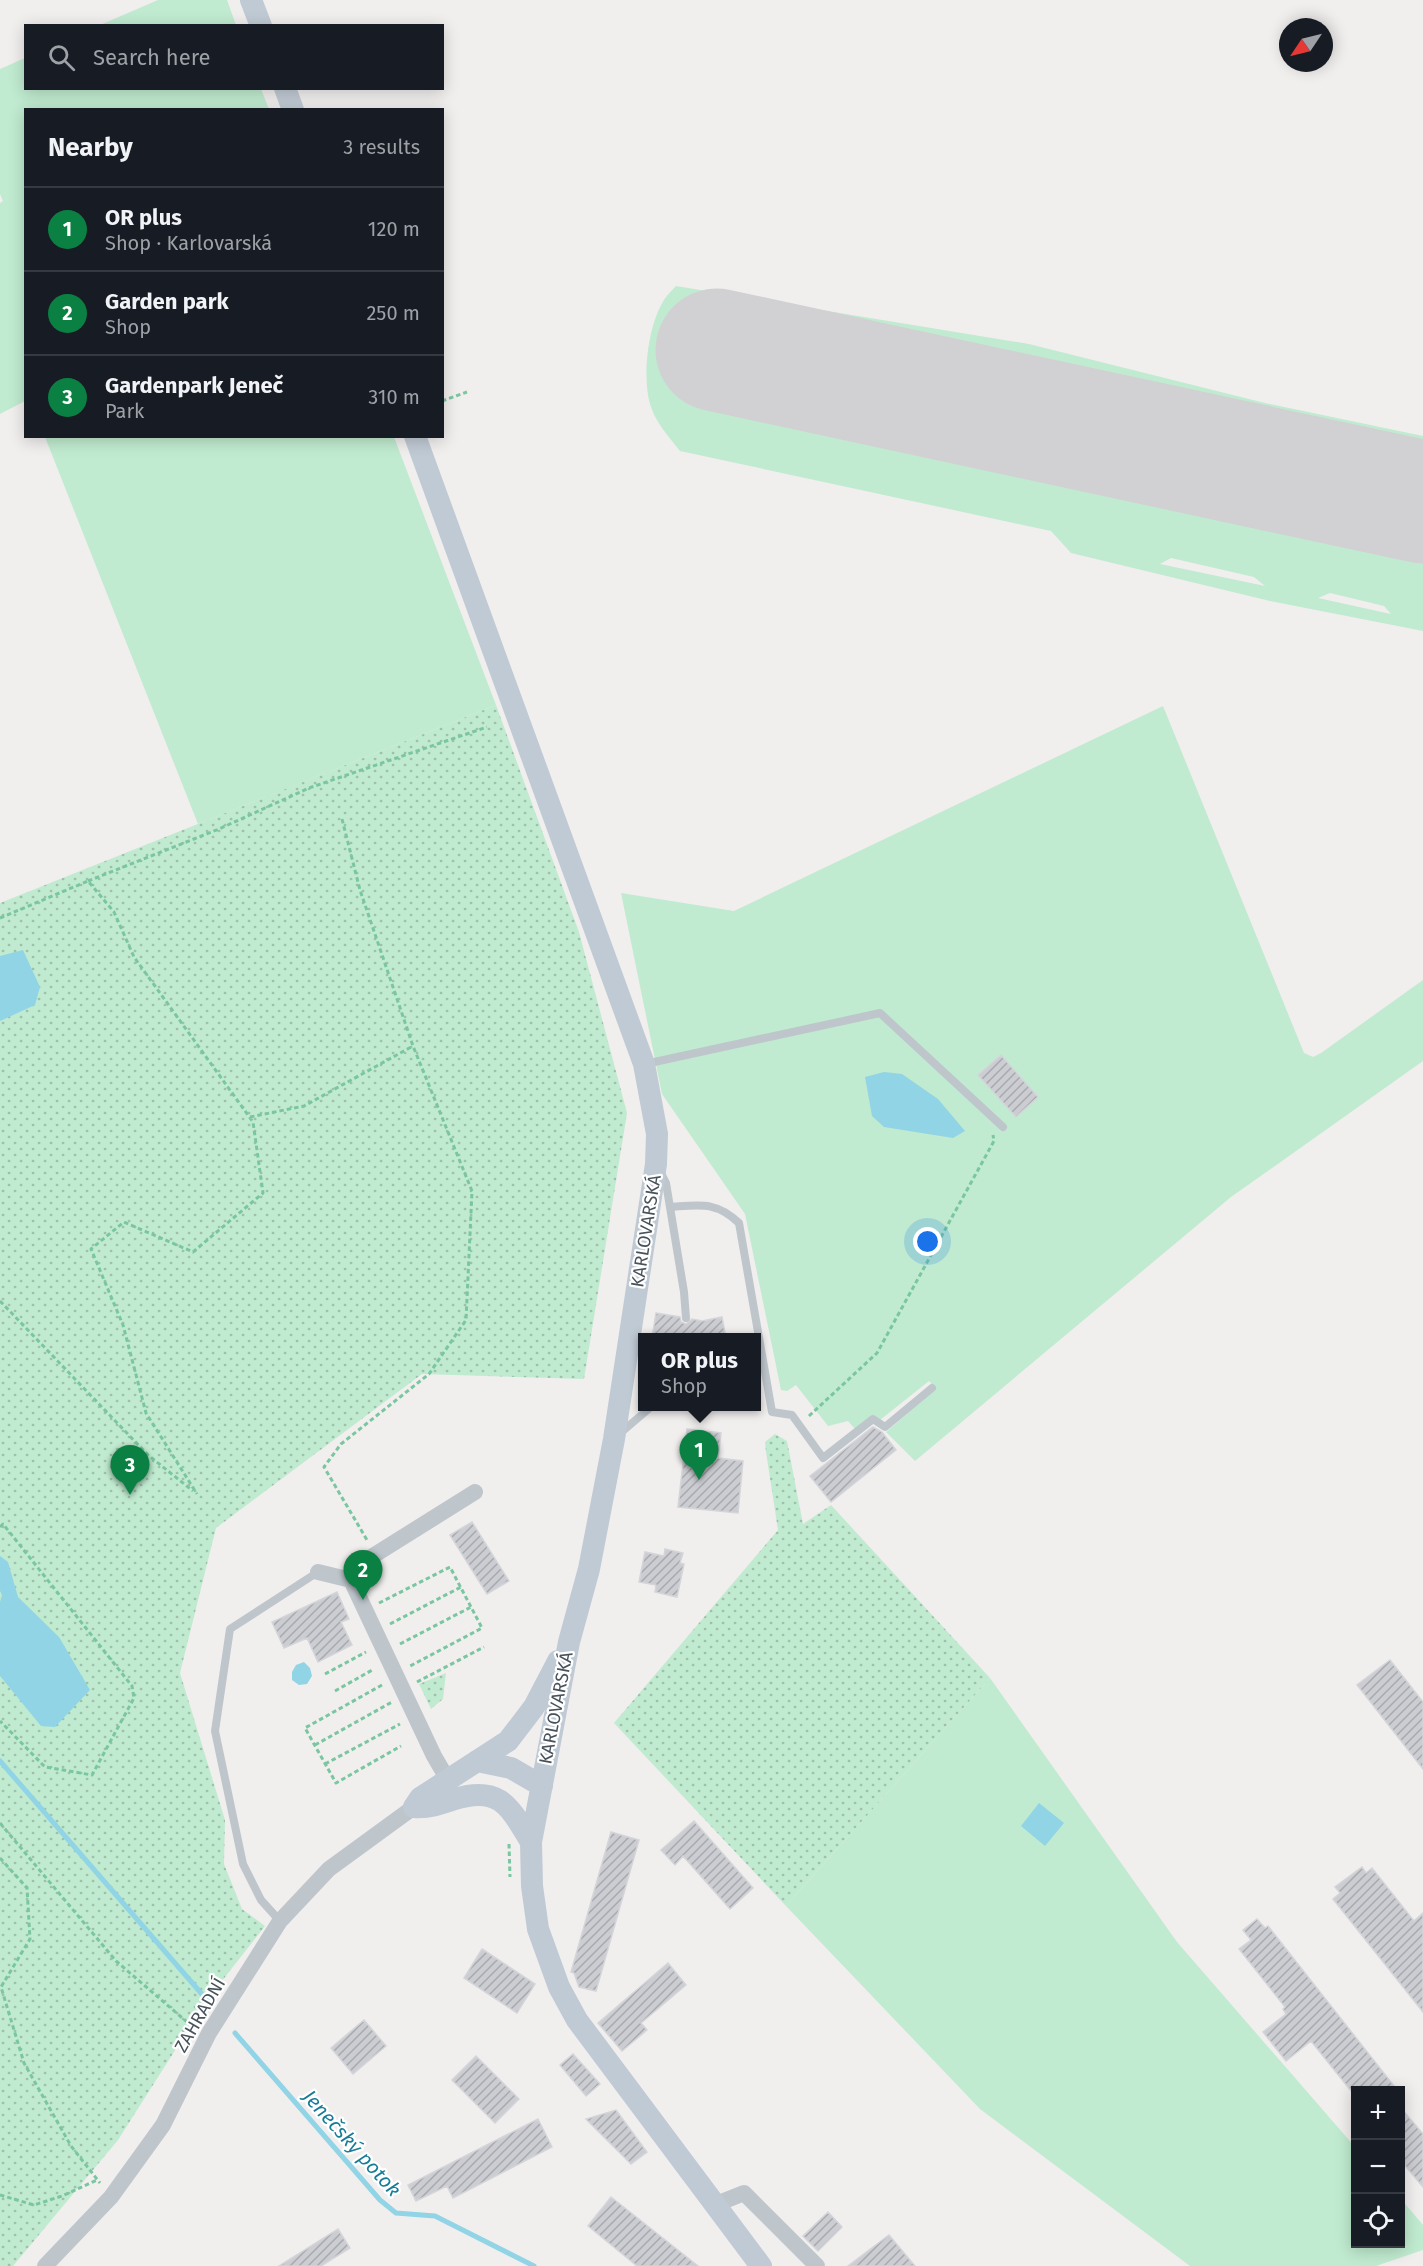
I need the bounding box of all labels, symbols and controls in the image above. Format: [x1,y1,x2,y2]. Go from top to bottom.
north arrow [1279,18,1333,72]
search box [24,24,444,90]
icon: search [45,41,78,74]
text: Search here [93,44,211,71]
text: Nearby [48,132,133,163]
text: 3 results [343,135,420,159]
text: OR plus [105,204,182,231]
text: 1 [63,217,72,241]
text: 120 m [368,217,420,241]
text: Shop · Karlovarská [105,231,272,255]
text: Garden park [105,288,229,315]
text: 2 [62,301,73,325]
text: 250 m [366,301,420,325]
text: Shop [105,315,151,339]
text: Gardenpark Jeneč [105,372,283,399]
text: 3 [62,385,73,409]
text: 310 m [368,385,420,409]
text: Park [105,399,144,423]
street label: KARLOVARSKÁ [625,1172,666,1289]
your location [913,1227,942,1256]
popup [638,1333,761,1411]
text: OR plus [661,1347,738,1374]
text: Shop [661,1374,707,1398]
pin: 1 [680,1430,718,1480]
pin: 3 [110,1446,150,1495]
pin: 2 [344,1550,382,1600]
street label: KARLOVARSKÁ [533,1649,578,1766]
street label: ZAHRADNÍ [169,1973,230,2056]
water label: Jenečský potok [297,2084,406,2201]
map controls [1351,2086,1405,2248]
button: + [1351,2086,1405,2140]
button: − [1351,2140,1405,2194]
button: locate [1351,2194,1405,2248]

